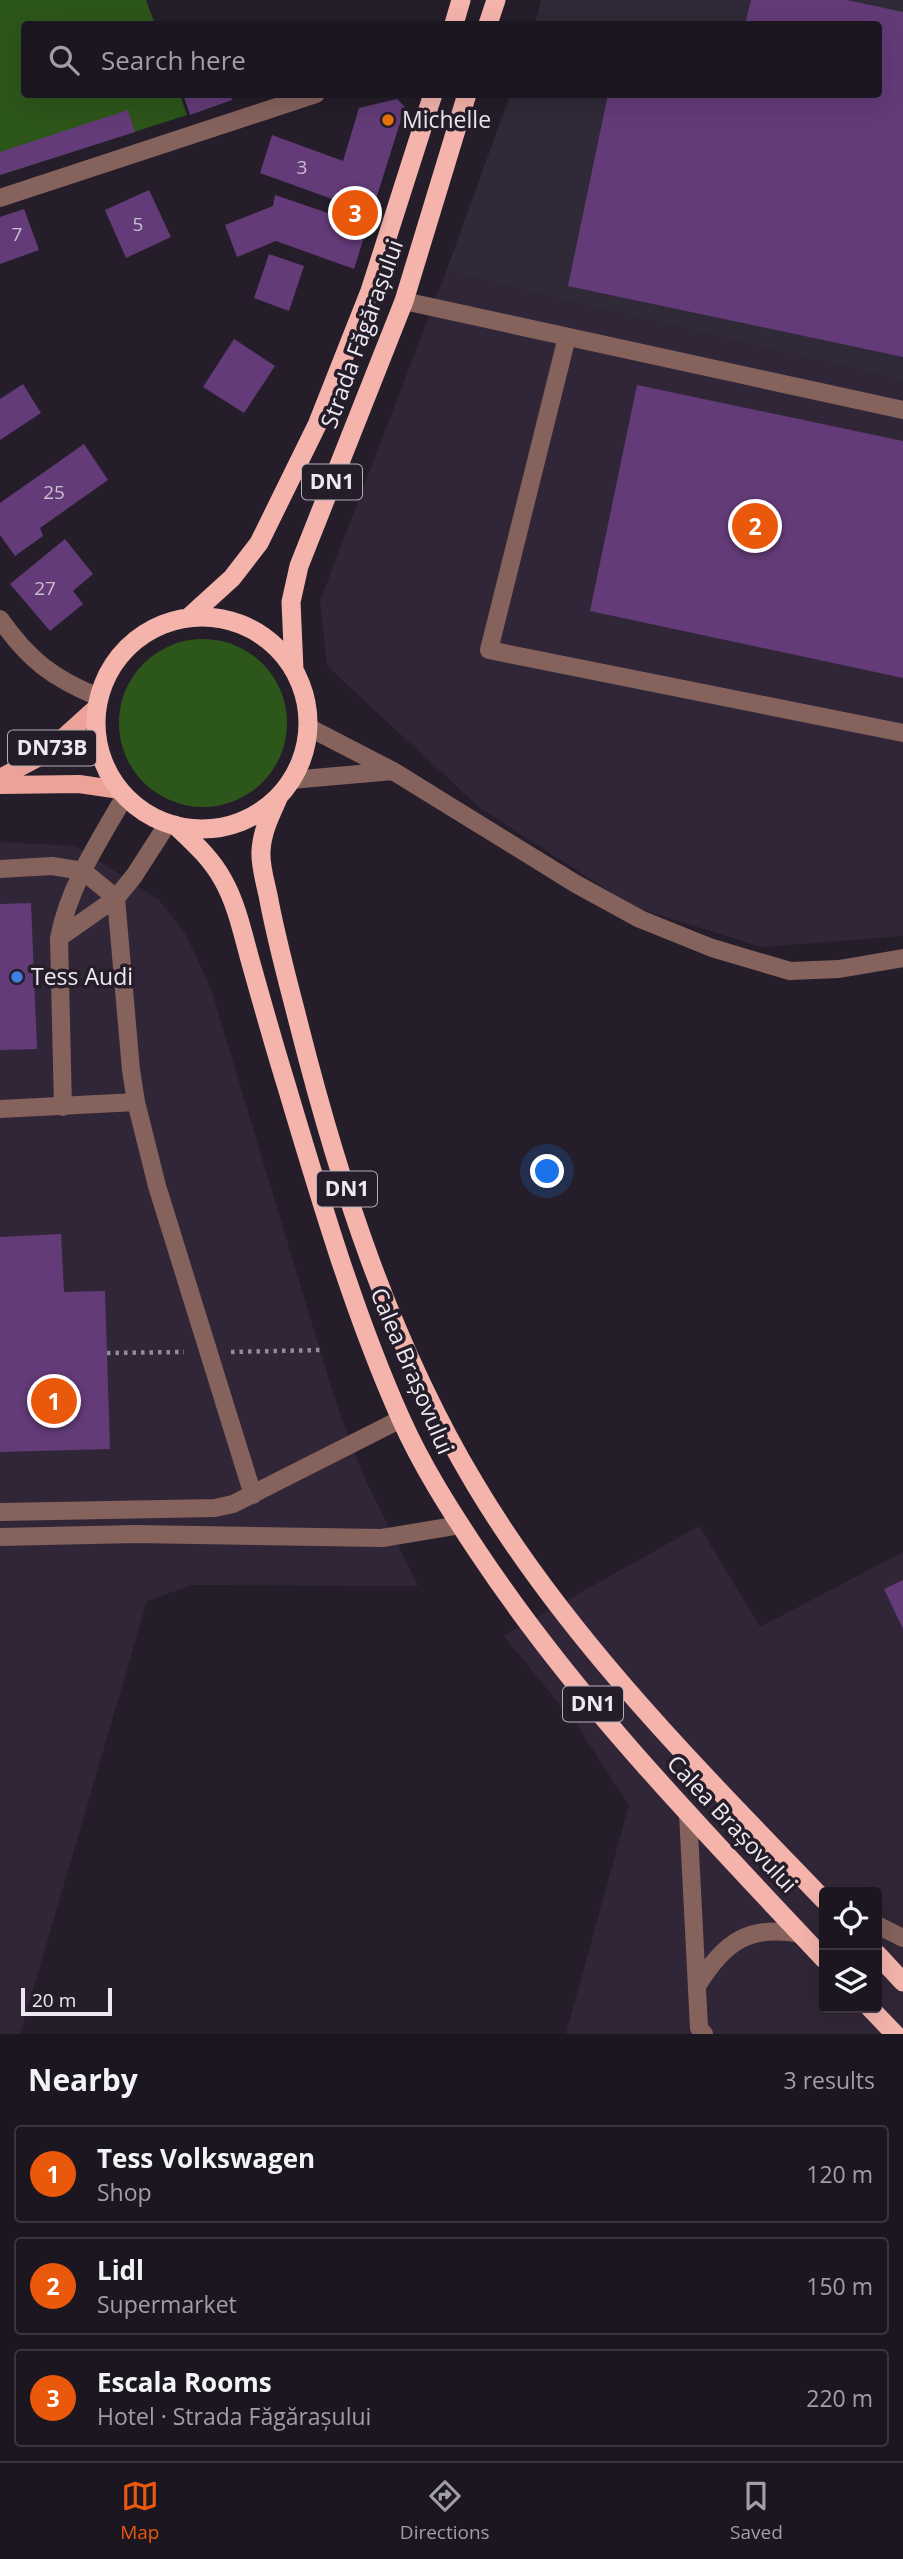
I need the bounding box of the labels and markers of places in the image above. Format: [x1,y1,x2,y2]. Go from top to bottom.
place label: Michelle [402,103,491,135]
marker: Michelle [380,112,396,128]
pin: 3 [332,187,378,239]
pin: 2 [732,500,778,552]
place label: Tess Audi [31,960,133,992]
marker: Tess Audi [9,969,25,985]
pin: 1 [31,1375,77,1427]

